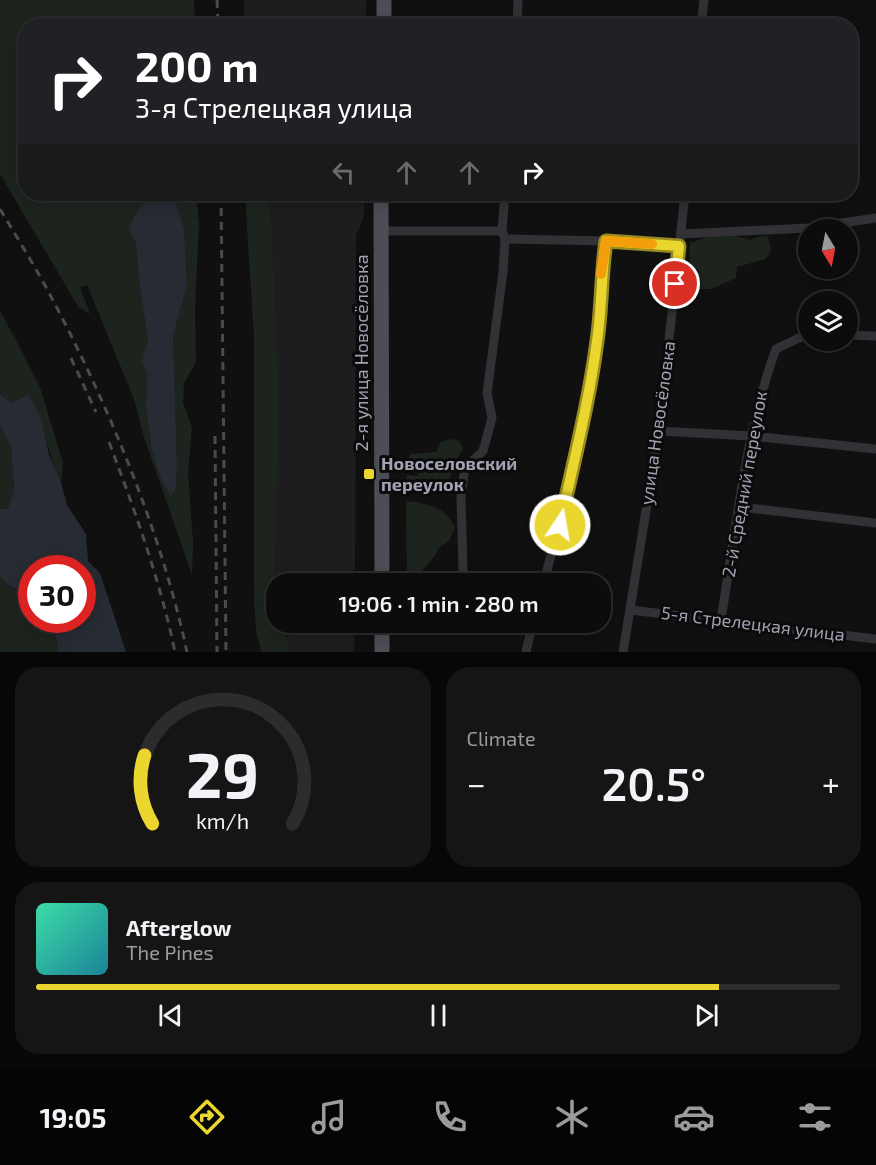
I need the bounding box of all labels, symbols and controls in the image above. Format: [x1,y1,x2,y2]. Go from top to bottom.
text: 200 m [135,40,258,90]
icon: right [36,42,114,120]
text: 3-я Стрелецкая улица [135,91,413,123]
icon: left [327,156,360,189]
icon: ahead [390,156,423,189]
icon: ahead [453,156,486,189]
icon: right [516,156,549,189]
north arrow [798,219,858,279]
map controls [798,219,858,351]
street label: 2-я улица Новосёловка [350,254,372,452]
pin [649,258,700,309]
icon: arrive [658,267,691,300]
button: layers [798,291,858,351]
street label: улица Новосёловка [635,340,679,506]
street label: 2-й Средний переулок [717,389,771,579]
place label: Новоселовский переулок [381,452,517,495]
marker: Новоселовский переулок [362,467,376,481]
position arrow [528,493,592,557]
speed limit sign: 30 [18,555,96,633]
text: 19:06 · 1 min · 280 m [338,590,539,616]
street label: 5-я Стрелецкая улица [660,601,846,645]
text: Climate [467,726,536,750]
text: 29 [186,736,259,811]
text: 20.5° [601,756,706,810]
text: − [467,763,486,803]
text: + [822,763,840,803]
text: km/h [196,808,249,833]
text: Afterglow [126,914,231,940]
text: The Pines [126,940,214,964]
icon: previous [154,999,187,1032]
icon: pause [422,999,455,1032]
icon: next [690,999,723,1032]
icon: directions [186,1096,228,1138]
icon: music [308,1096,350,1138]
icon: phone [429,1096,471,1138]
icon: climate [551,1096,593,1138]
icon: car [673,1096,715,1138]
icon: filters [794,1096,836,1138]
text: 19:05 [40,1101,106,1133]

